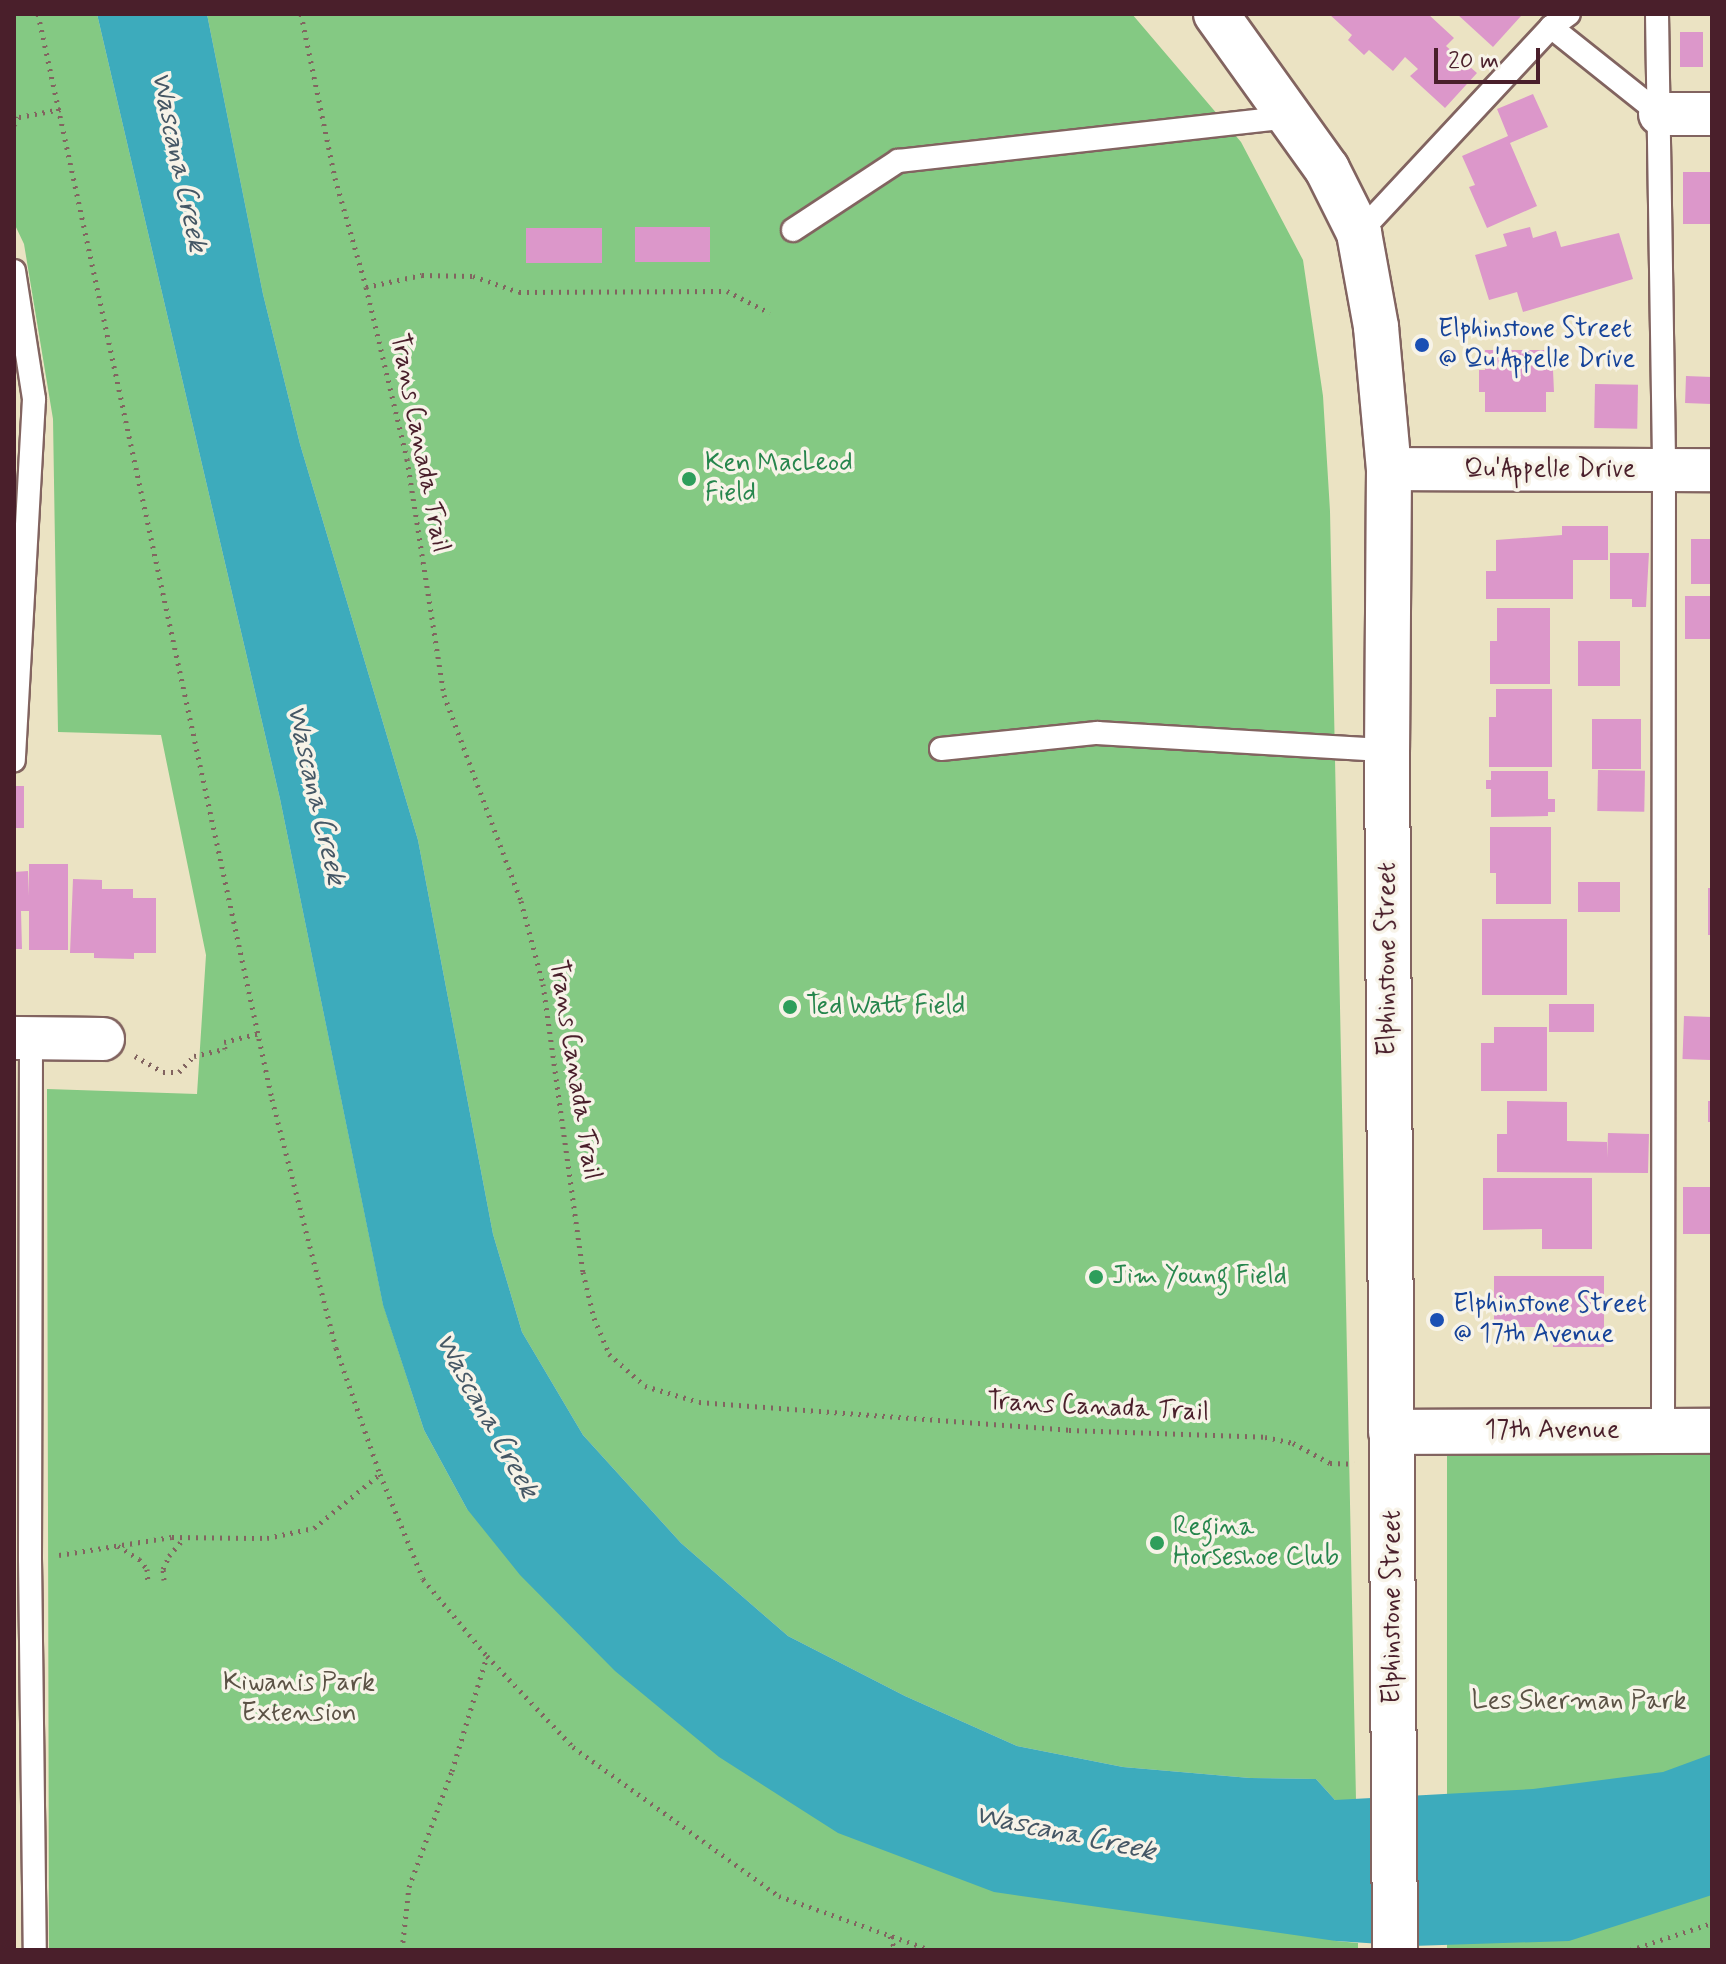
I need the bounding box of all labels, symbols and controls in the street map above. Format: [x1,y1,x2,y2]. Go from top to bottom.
scale bar [1438,32,1544,82]
text: 20 m [1448,46,1499,77]
water label: Wascana Creek [142,68,214,256]
place label: Elphinstone Street @ Qu'Appelle Drive [1438,314,1637,376]
street label: Trans Canada Trail [383,334,455,552]
marker: Elphinstone Street @ Qu'Appelle Drive [1413,336,1431,354]
place label: Ken MacLeod Field [705,448,855,510]
street label: Qu'Appelle Drive [1465,454,1635,486]
marker: Ken MacLeod Field [680,470,698,488]
water label: Wascana Creek [278,701,352,889]
street label: Elphinstone Street [1372,860,1404,1058]
street label: Trans Canada Trail [542,961,606,1179]
place label: Ted Watt Field [806,991,970,1023]
marker: Ted Watt Field [781,998,799,1016]
place label: Jim Young Field [1112,1261,1286,1293]
marker: Jim Young Field [1087,1268,1105,1286]
place label: Elphinstone Street @ 17th Avenue [1453,1289,1652,1350]
marker: Elphinstone Street @ 17th Avenue [1428,1311,1446,1329]
water label: Wascana Creek [426,1327,546,1505]
street label: Trans Canada Trail [989,1387,1207,1429]
street label: 17th Avenue [1484,1415,1620,1447]
street label: Elphinstone Street [1377,1508,1409,1706]
place label: Regina Horseshoe Club [1173,1512,1336,1574]
marker: Regina Horseshoe Club [1148,1534,1166,1552]
park label: Kiwanis Park Extension [224,1668,374,1730]
park label: Les Sherman Park [1476,1686,1682,1718]
water label: Wascana Creek [971,1798,1159,1870]

